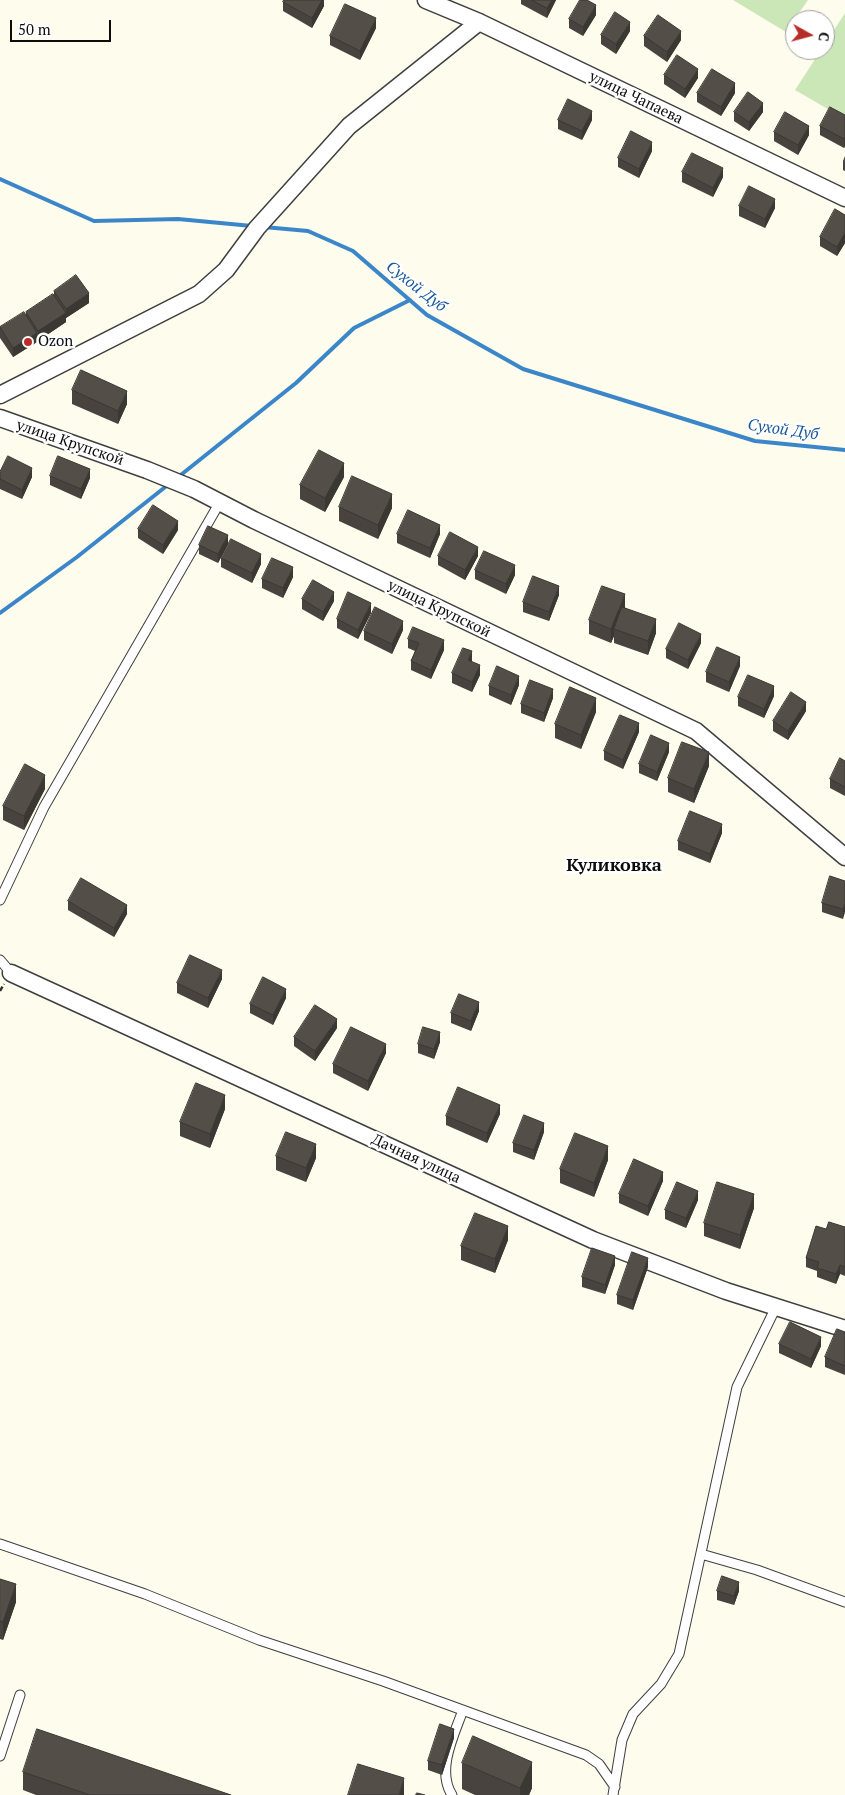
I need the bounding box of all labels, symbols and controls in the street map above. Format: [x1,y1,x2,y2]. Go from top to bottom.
scale bar [12,10,114,42]
north arrow [785,10,835,60]
text: 50 m [18,19,51,39]
text: С [814,31,834,42]
street label: улица Чапаева [586,68,686,128]
water label: Сухой Дуб [382,257,450,317]
place label: Ozon [38,333,73,351]
marker: Ozon [22,336,34,348]
street label: улица Крупской [14,416,126,470]
water label: Сухой Дуб [746,416,820,444]
street label: улица Крупской [385,576,493,642]
district label: Куликовка [566,855,662,877]
street label: Дачная улица [369,1131,463,1187]

